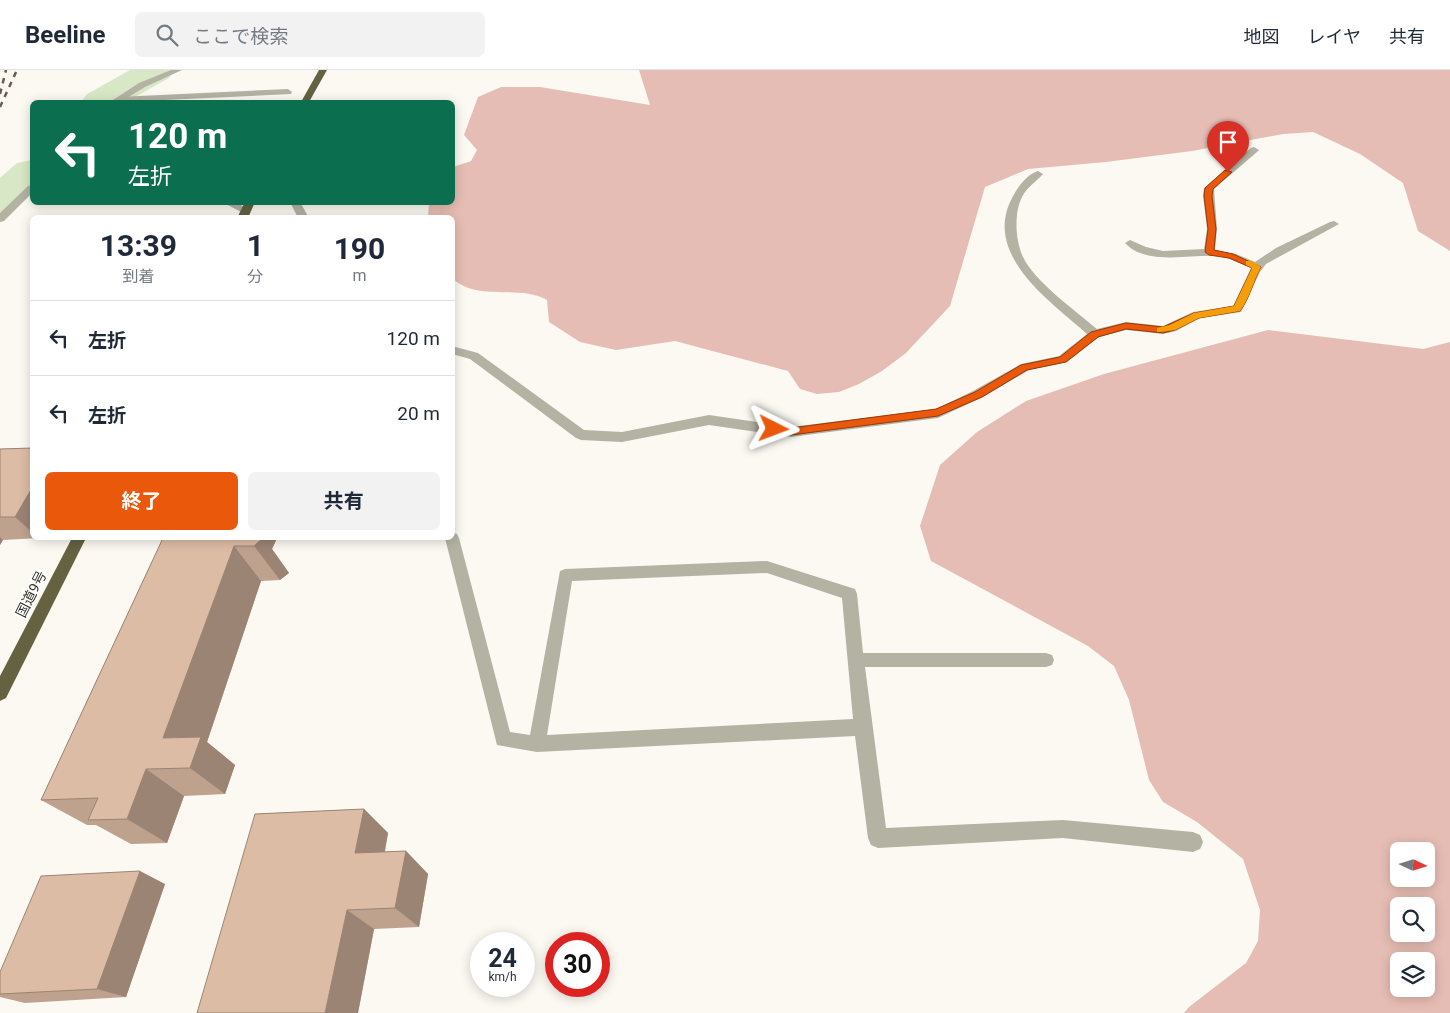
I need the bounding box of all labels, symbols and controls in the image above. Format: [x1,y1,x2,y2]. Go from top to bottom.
search box [135,12,485,57]
text: Beeline [25,21,105,49]
icon: search [153,21,181,49]
text: ここで検索 [193,25,288,48]
text: 地図 [1244,26,1280,47]
text: レイヤ [1308,26,1361,47]
text: 共有 [1389,26,1425,47]
text: 120 m [128,116,227,157]
icon: left [45,120,110,185]
pin [1207,121,1249,172]
icon: arrive [1214,128,1242,156]
text: 左折 [128,164,172,189]
text: 13:39 [100,228,177,263]
text: 1 [247,228,264,263]
text: 190 [334,231,385,266]
text: m [352,266,366,285]
text: 到着 [122,267,154,286]
text: 分 [247,267,263,286]
icon: left [45,324,73,352]
text: 120 m [387,327,440,350]
text: 左折 [88,329,126,352]
icon: left [45,399,73,427]
text: 20 m [397,402,440,425]
position arrow [747,402,799,454]
text: 左折 [88,404,126,427]
button: 終了 [45,472,238,530]
button: 共有 [248,472,440,530]
street label: 国道9号 [13,568,49,620]
north arrow [1390,842,1435,888]
map controls [1390,842,1435,997]
button: search [1390,897,1435,942]
speed limit sign: 30 [545,932,610,997]
text: 24 [488,944,517,973]
button: layers [1390,952,1435,997]
text: km/h [488,970,517,984]

